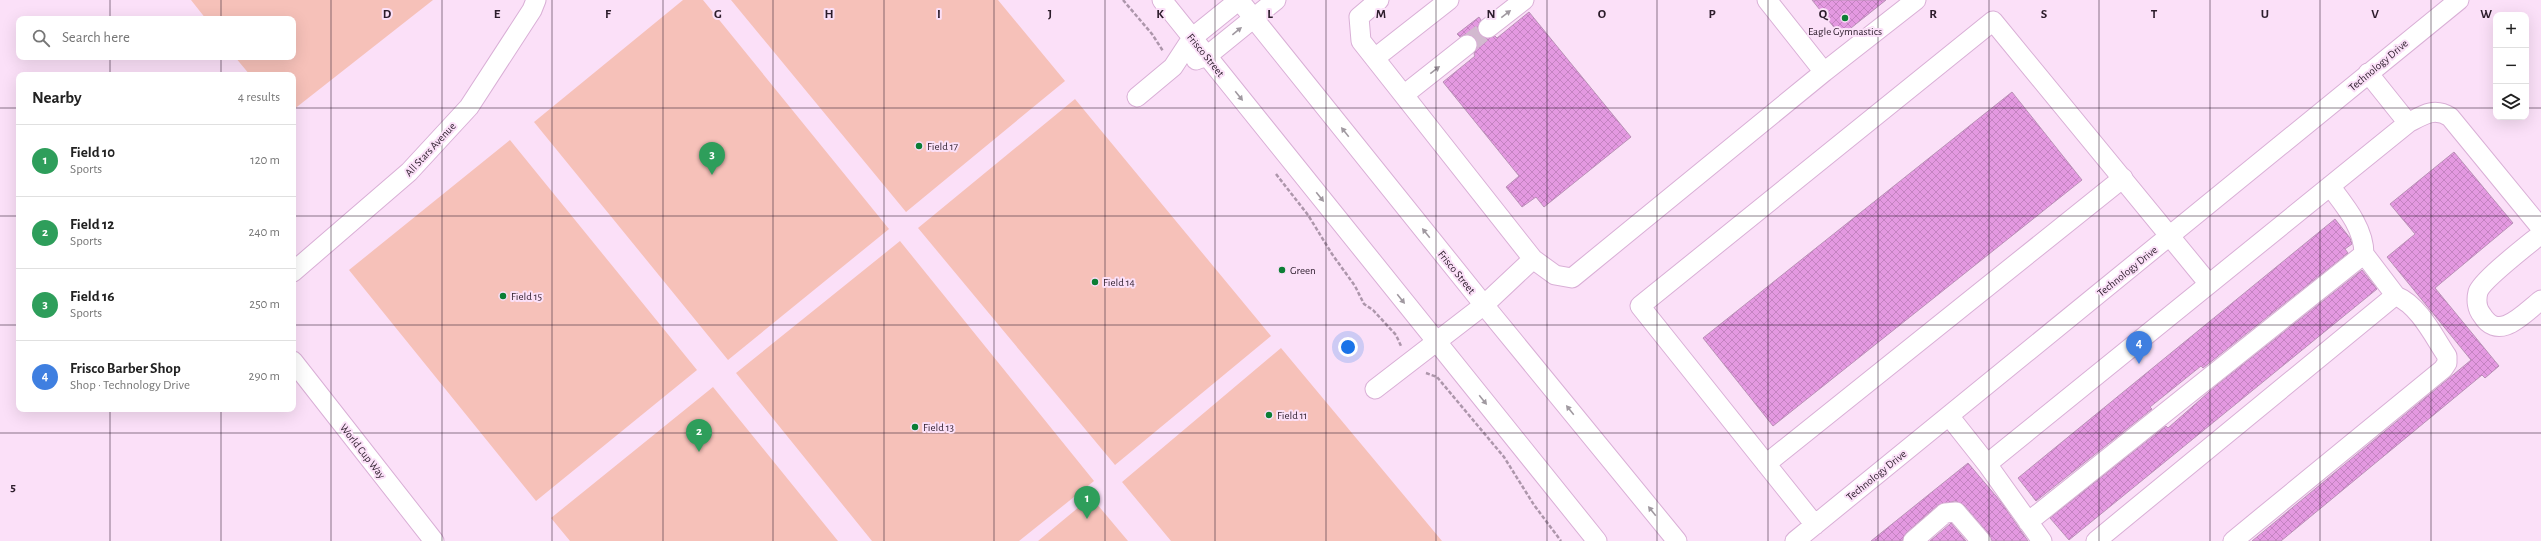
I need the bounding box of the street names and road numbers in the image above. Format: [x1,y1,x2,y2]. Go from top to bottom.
street label: Frisco Street [1185,32,1227,79]
street label: Technology Drive [2347,38,2410,93]
street label: All Stars Avenue [403,120,458,178]
street label: Technology Drive [2095,244,2159,299]
street label: Frisco Street [1436,249,1478,296]
street label: World Cup Way [338,422,387,481]
street label: Technology Drive [1844,448,1908,503]

